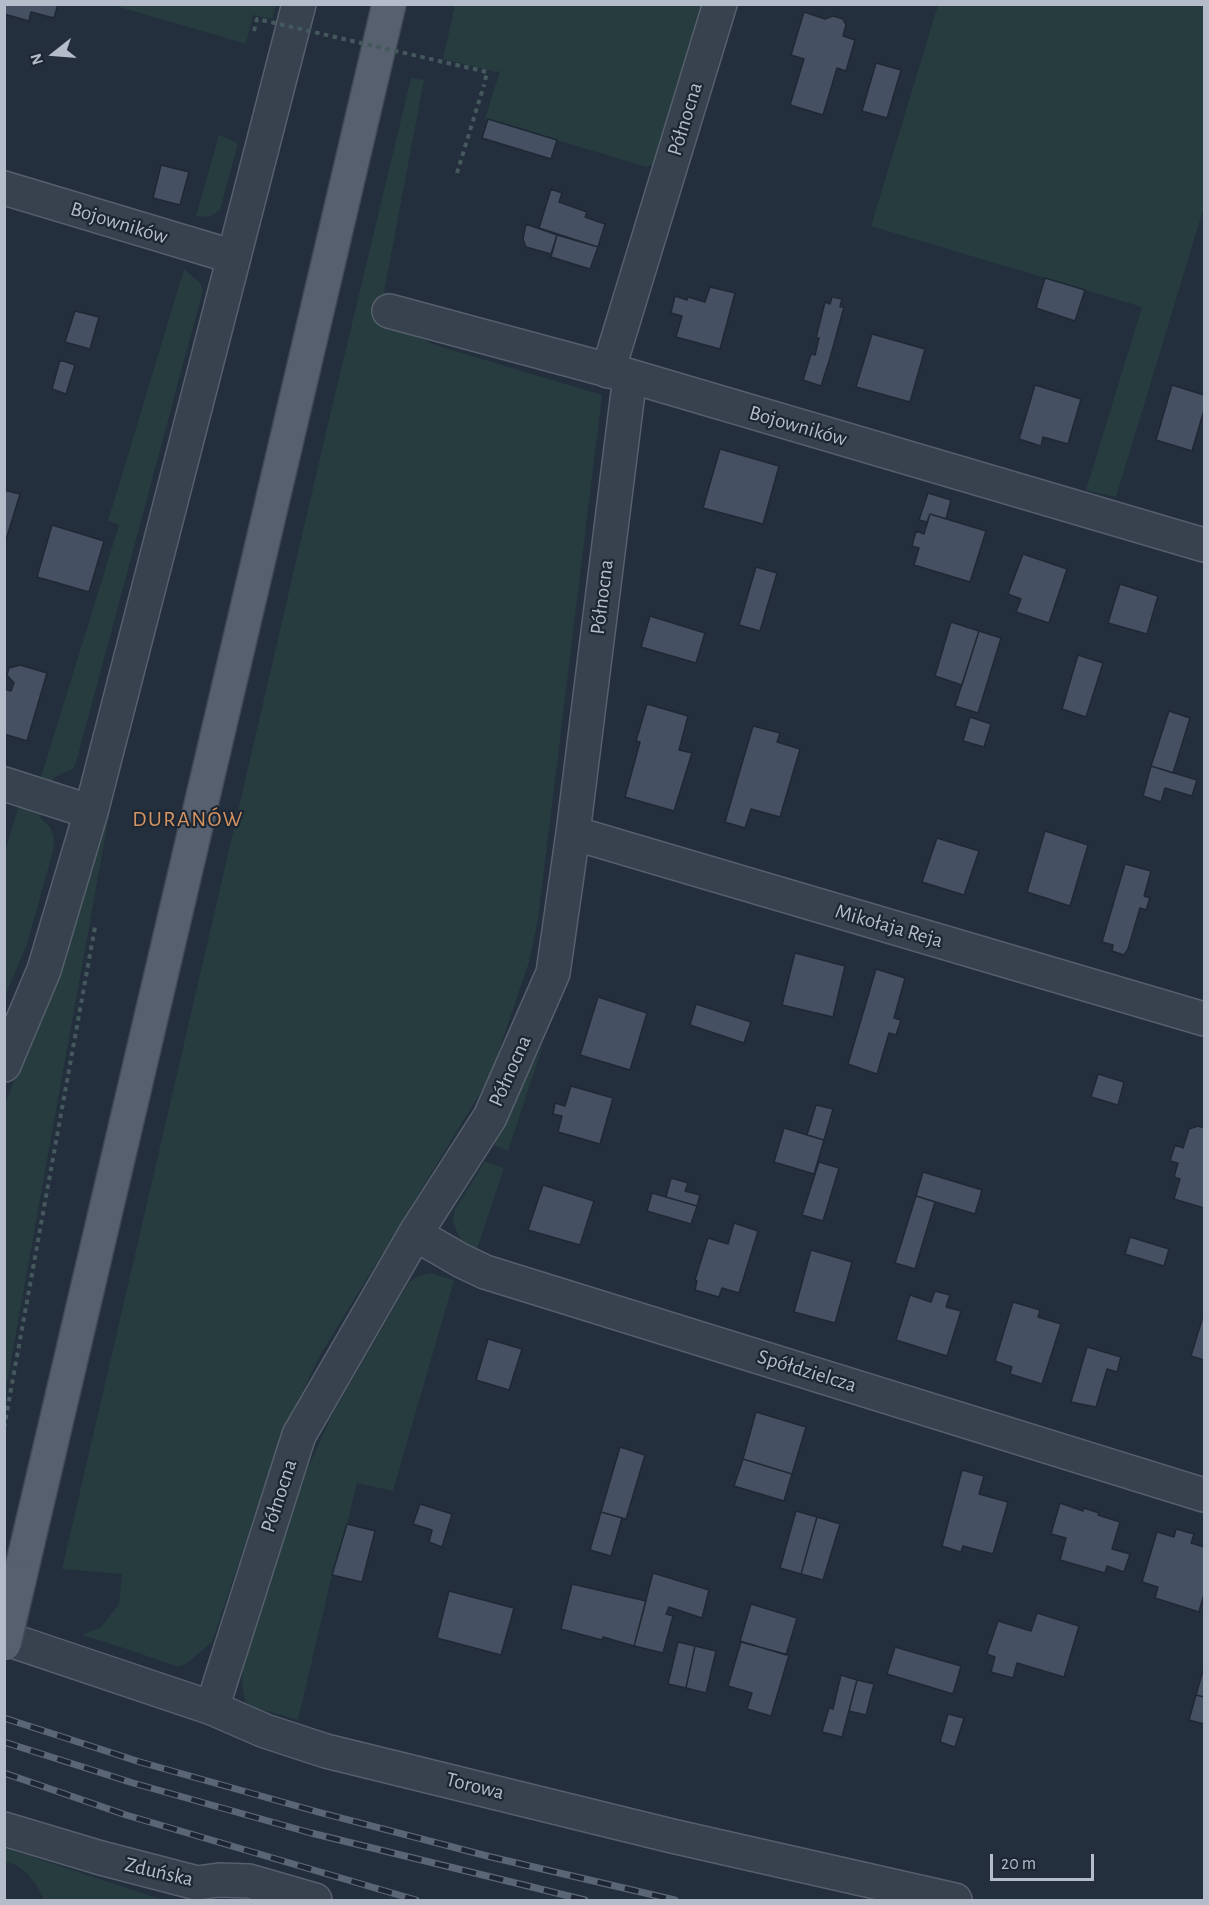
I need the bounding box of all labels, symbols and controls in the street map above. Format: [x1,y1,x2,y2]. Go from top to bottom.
north arrow [24,24,84,84]
text: N [28,52,46,67]
street label: Północna [662,79,708,159]
street label: Bojowników [67,196,171,250]
street label: Bojowników [746,400,850,452]
street label: Północna [585,558,619,636]
district label: DURANÓW [132,806,244,832]
street label: Mikołaja Reja [832,899,946,953]
street label: Północna [483,1031,537,1111]
street label: Spółdzielcza [754,1344,860,1398]
street label: Północna [255,1456,303,1536]
street label: Torowa [443,1767,507,1805]
scale bar [993,1842,1096,1880]
street label: Zduńska [122,1852,196,1892]
text: 20 m [1001,1855,1036,1873]

